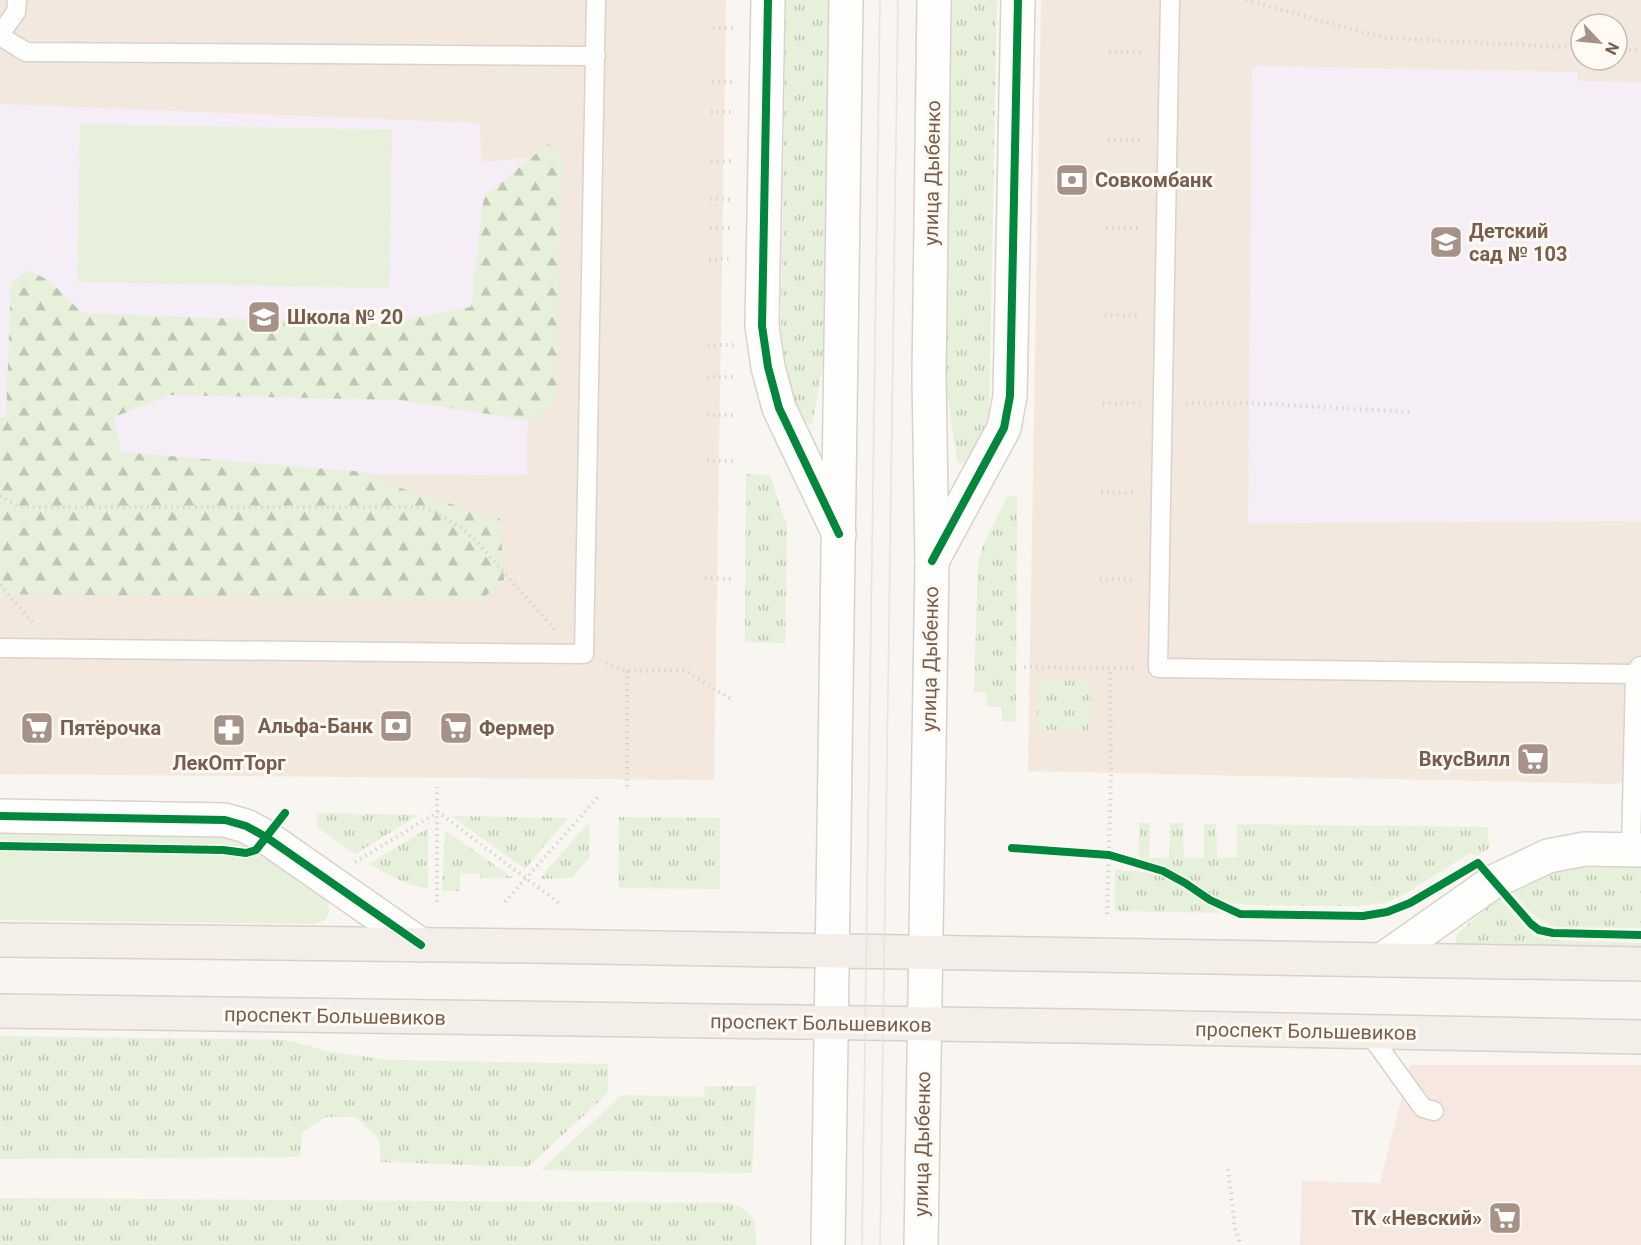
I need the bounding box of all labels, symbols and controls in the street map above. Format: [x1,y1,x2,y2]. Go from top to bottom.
north arrow [1569,12,1629,72]
text: N [1601,39,1623,58]
street label: улица Дыбенко [919,100,945,246]
bank icon: Совкомбанк [1054,162,1090,198]
place label: Совкомбанк [1095,168,1213,192]
place label: Детский сад № 103 [1469,219,1567,266]
school or university icon: Детский сад № 103 [1428,224,1464,260]
school or university icon: Школа № 20 [246,299,282,335]
place label: Школа № 20 [287,305,403,329]
street label: улица Дыбенко [917,586,943,732]
bank icon: Альфа-Банк [378,708,414,744]
supermarket icon: Пятёрочка [19,710,55,746]
supermarket icon: Фермер [438,710,474,746]
pharmacy icon: ЛекОптТорг [211,712,247,748]
place label: Альфа-Банк [258,714,374,738]
place label: Пятёрочка [60,716,162,740]
place label: Фермер [479,716,555,740]
supermarket icon: ВкусВилл [1515,741,1551,777]
place label: ВкусВилл [1419,747,1510,771]
place label: ЛекОптТорг [172,751,286,775]
street label: проспект Большевиков [224,1002,446,1030]
street label: проспект Большевиков [710,1009,932,1037]
street label: проспект Большевиков [1195,1017,1417,1045]
street label: улица Дыбенко [909,1071,935,1217]
supermarket icon: ТК «Невский» [1487,1200,1523,1236]
place label: ТК «Невский» [1351,1206,1482,1230]

